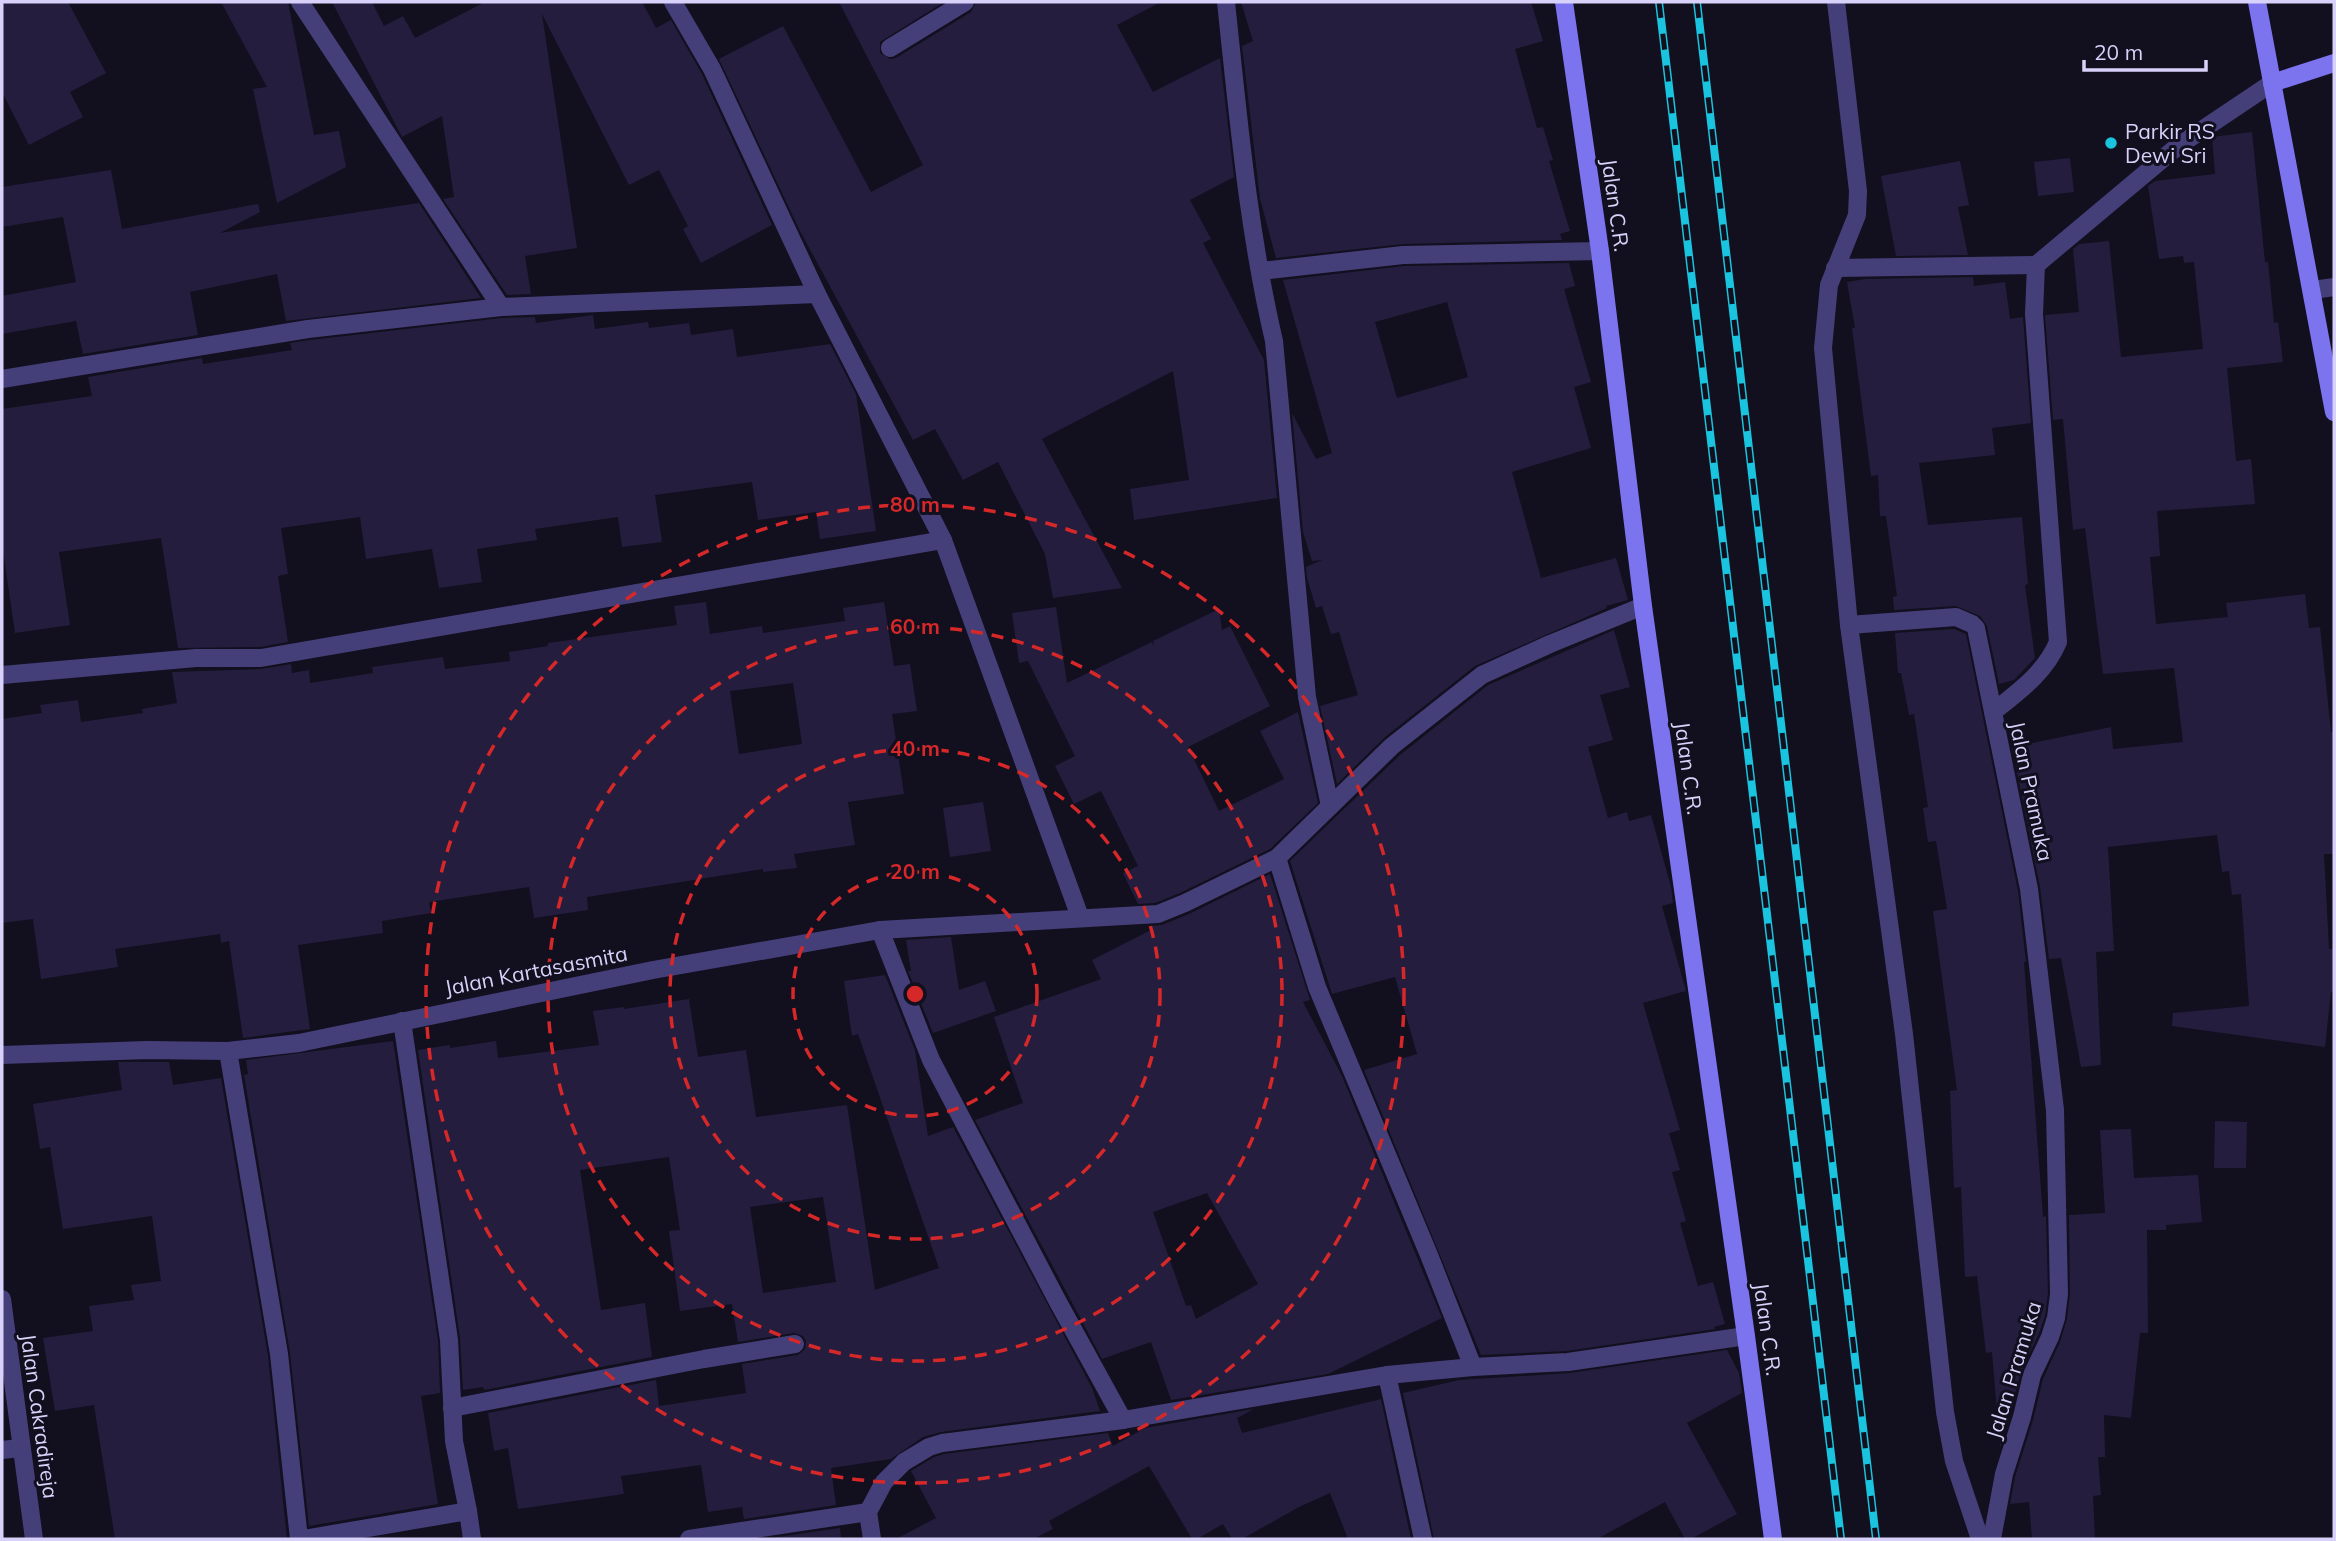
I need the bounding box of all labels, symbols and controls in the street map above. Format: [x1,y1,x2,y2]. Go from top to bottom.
scale bar [2084,28,2206,72]
text: 20 m [2094,39,2143,65]
place label: Parkir RS Dewi Sri [2125,118,2215,168]
marker: Parkir RS Dewi Sri [2103,135,2119,151]
street label: Jalan C.R. [1597,157,1635,253]
text: 80 m [890,491,940,517]
text: 60 m [890,613,940,639]
street label: Jalan Pramuka [2004,719,2060,863]
street label: Jalan C.R. [1670,720,1708,816]
text: 40 m [890,735,940,761]
text: 20 m [890,858,940,884]
street label: Jalan Kartasasmita [442,940,630,1000]
centre of rings [903,982,927,1006]
street label: Jalan C.R. [1749,1281,1787,1377]
street label: Jalan Pramuka [1980,1298,2046,1442]
street label: Jalan Cakradireja [16,1332,64,1500]

